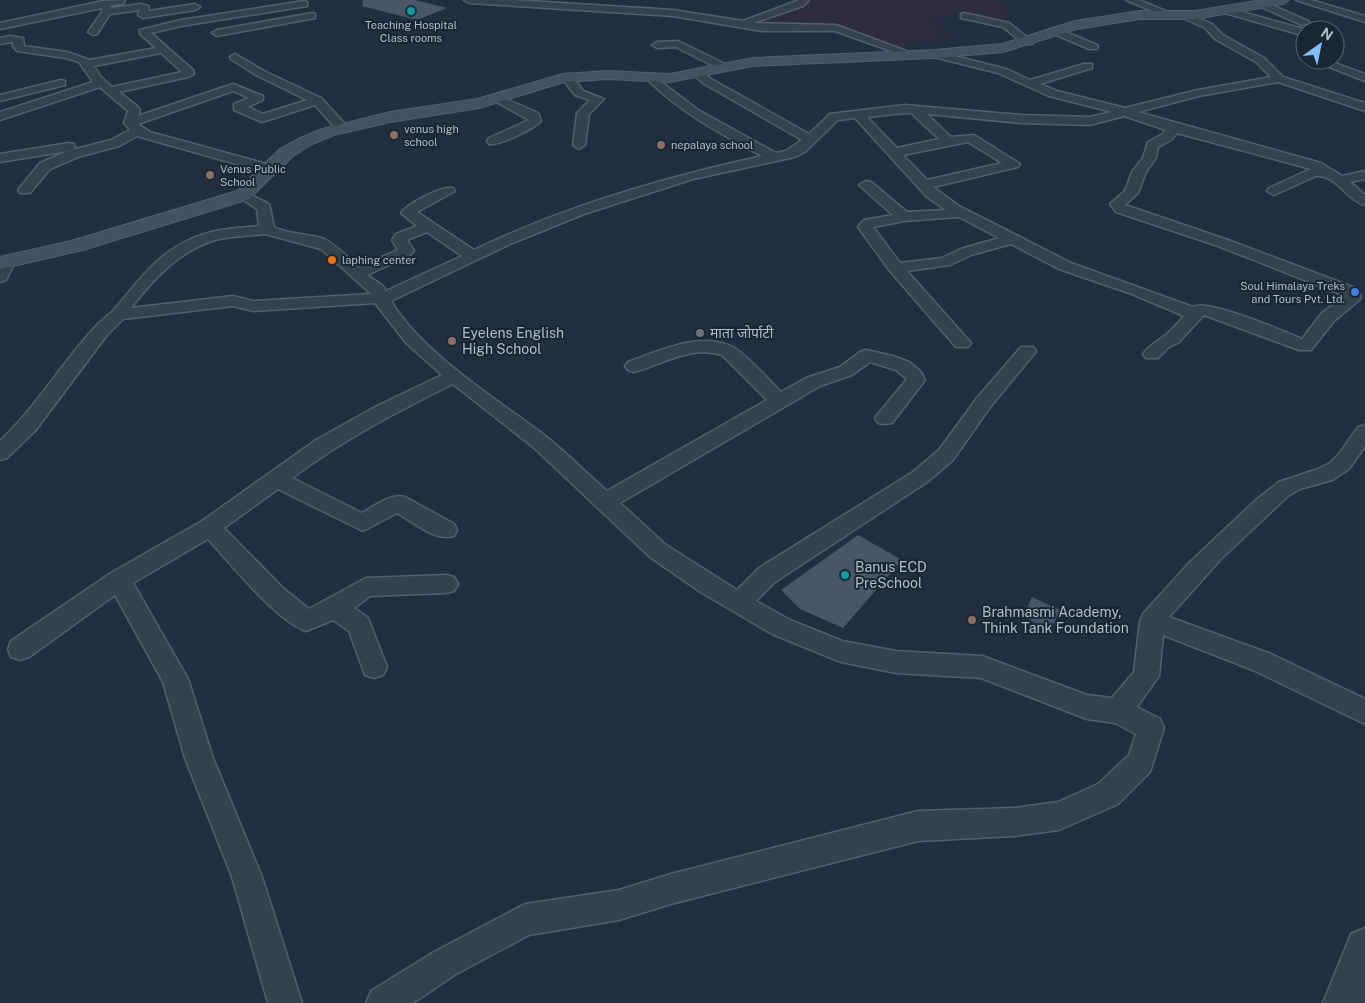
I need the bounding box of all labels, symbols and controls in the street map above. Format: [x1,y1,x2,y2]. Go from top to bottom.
marker: Teaching Hospital Class rooms [405,5,417,17]
place label: Teaching Hospital Class rooms [365,19,457,44]
north arrow [1295,20,1345,70]
text: N [1318,24,1336,44]
place label: venus high school [404,123,459,148]
marker: venus high school [388,129,400,141]
marker: nepalaya school [655,139,667,151]
place label: nepalaya school [671,139,753,151]
place label: Venus Public School [220,163,286,188]
marker: Venus Public School [204,169,216,181]
marker: laphing center [326,254,338,266]
place label: laphing center [342,254,416,266]
place label: Soul Himalaya Treks and Tours Pvt. Ltd. [1240,280,1345,305]
marker: Soul Himalaya Treks and Tours Pvt. Ltd. [1349,286,1361,298]
place label: Eyelens English High School [462,325,564,357]
place label: माता जोर्पाटी [710,325,774,341]
marker: माता जोर्पाटी [694,327,706,339]
marker: Eyelens English High School [446,335,458,347]
place label: Banus ECD PreSchool [855,559,927,591]
marker: Banus ECD PreSchool [839,569,851,581]
place label: Brahmasmi Academy, Think Tank Foundation [982,604,1129,636]
marker: Brahmasmi Academy, Think Tank Foundation [966,614,978,626]

